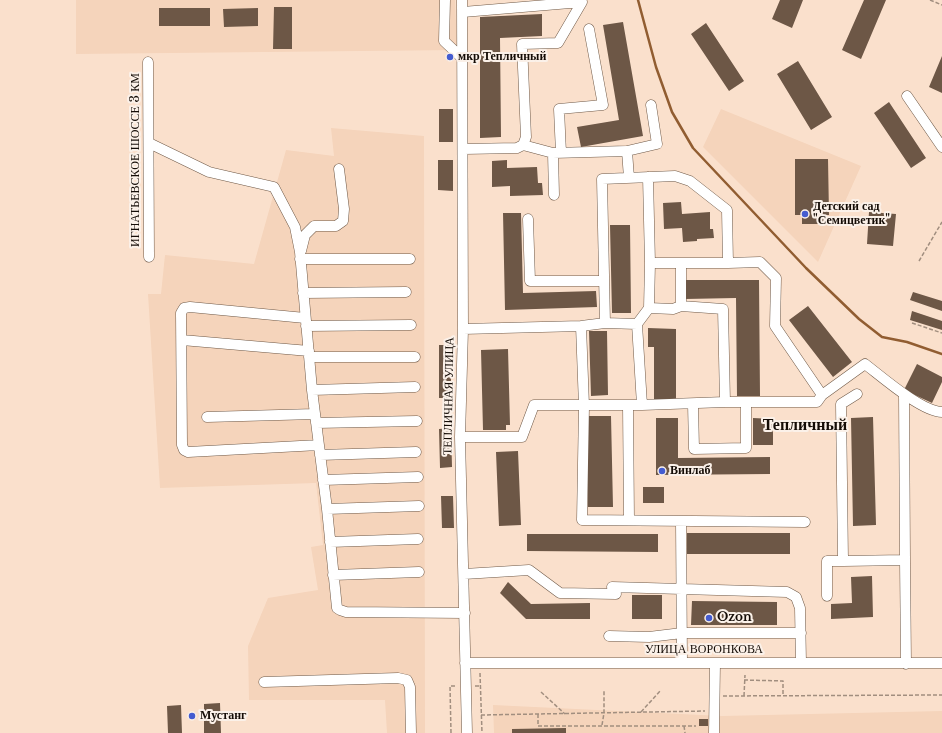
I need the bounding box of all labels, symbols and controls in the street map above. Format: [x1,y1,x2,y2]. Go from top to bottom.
place label: мкр Тепличный [458,50,546,64]
marker: мкр Тепличный [445,52,455,62]
street label: ИГНАТЬЕВСКОЕ ШОССЕ 3 КМ [129,73,143,247]
place label: Детский сад "Семицветик" [813,200,890,228]
marker: Детский сад "Семицветик" [800,209,810,219]
street label: ТЕПЛИЧНАЯ УЛИЦА [441,337,457,455]
district label: Тепличный [763,415,847,435]
place label: Винлаб [670,464,711,478]
marker: Винлаб [657,466,667,476]
place label: Ozon [717,611,752,625]
marker: Ozon [704,613,714,623]
street label: УЛИЦА ВОРОНКОВА [645,643,763,657]
place label: Мустанг [200,709,247,723]
marker: Мустанг [187,711,197,721]

